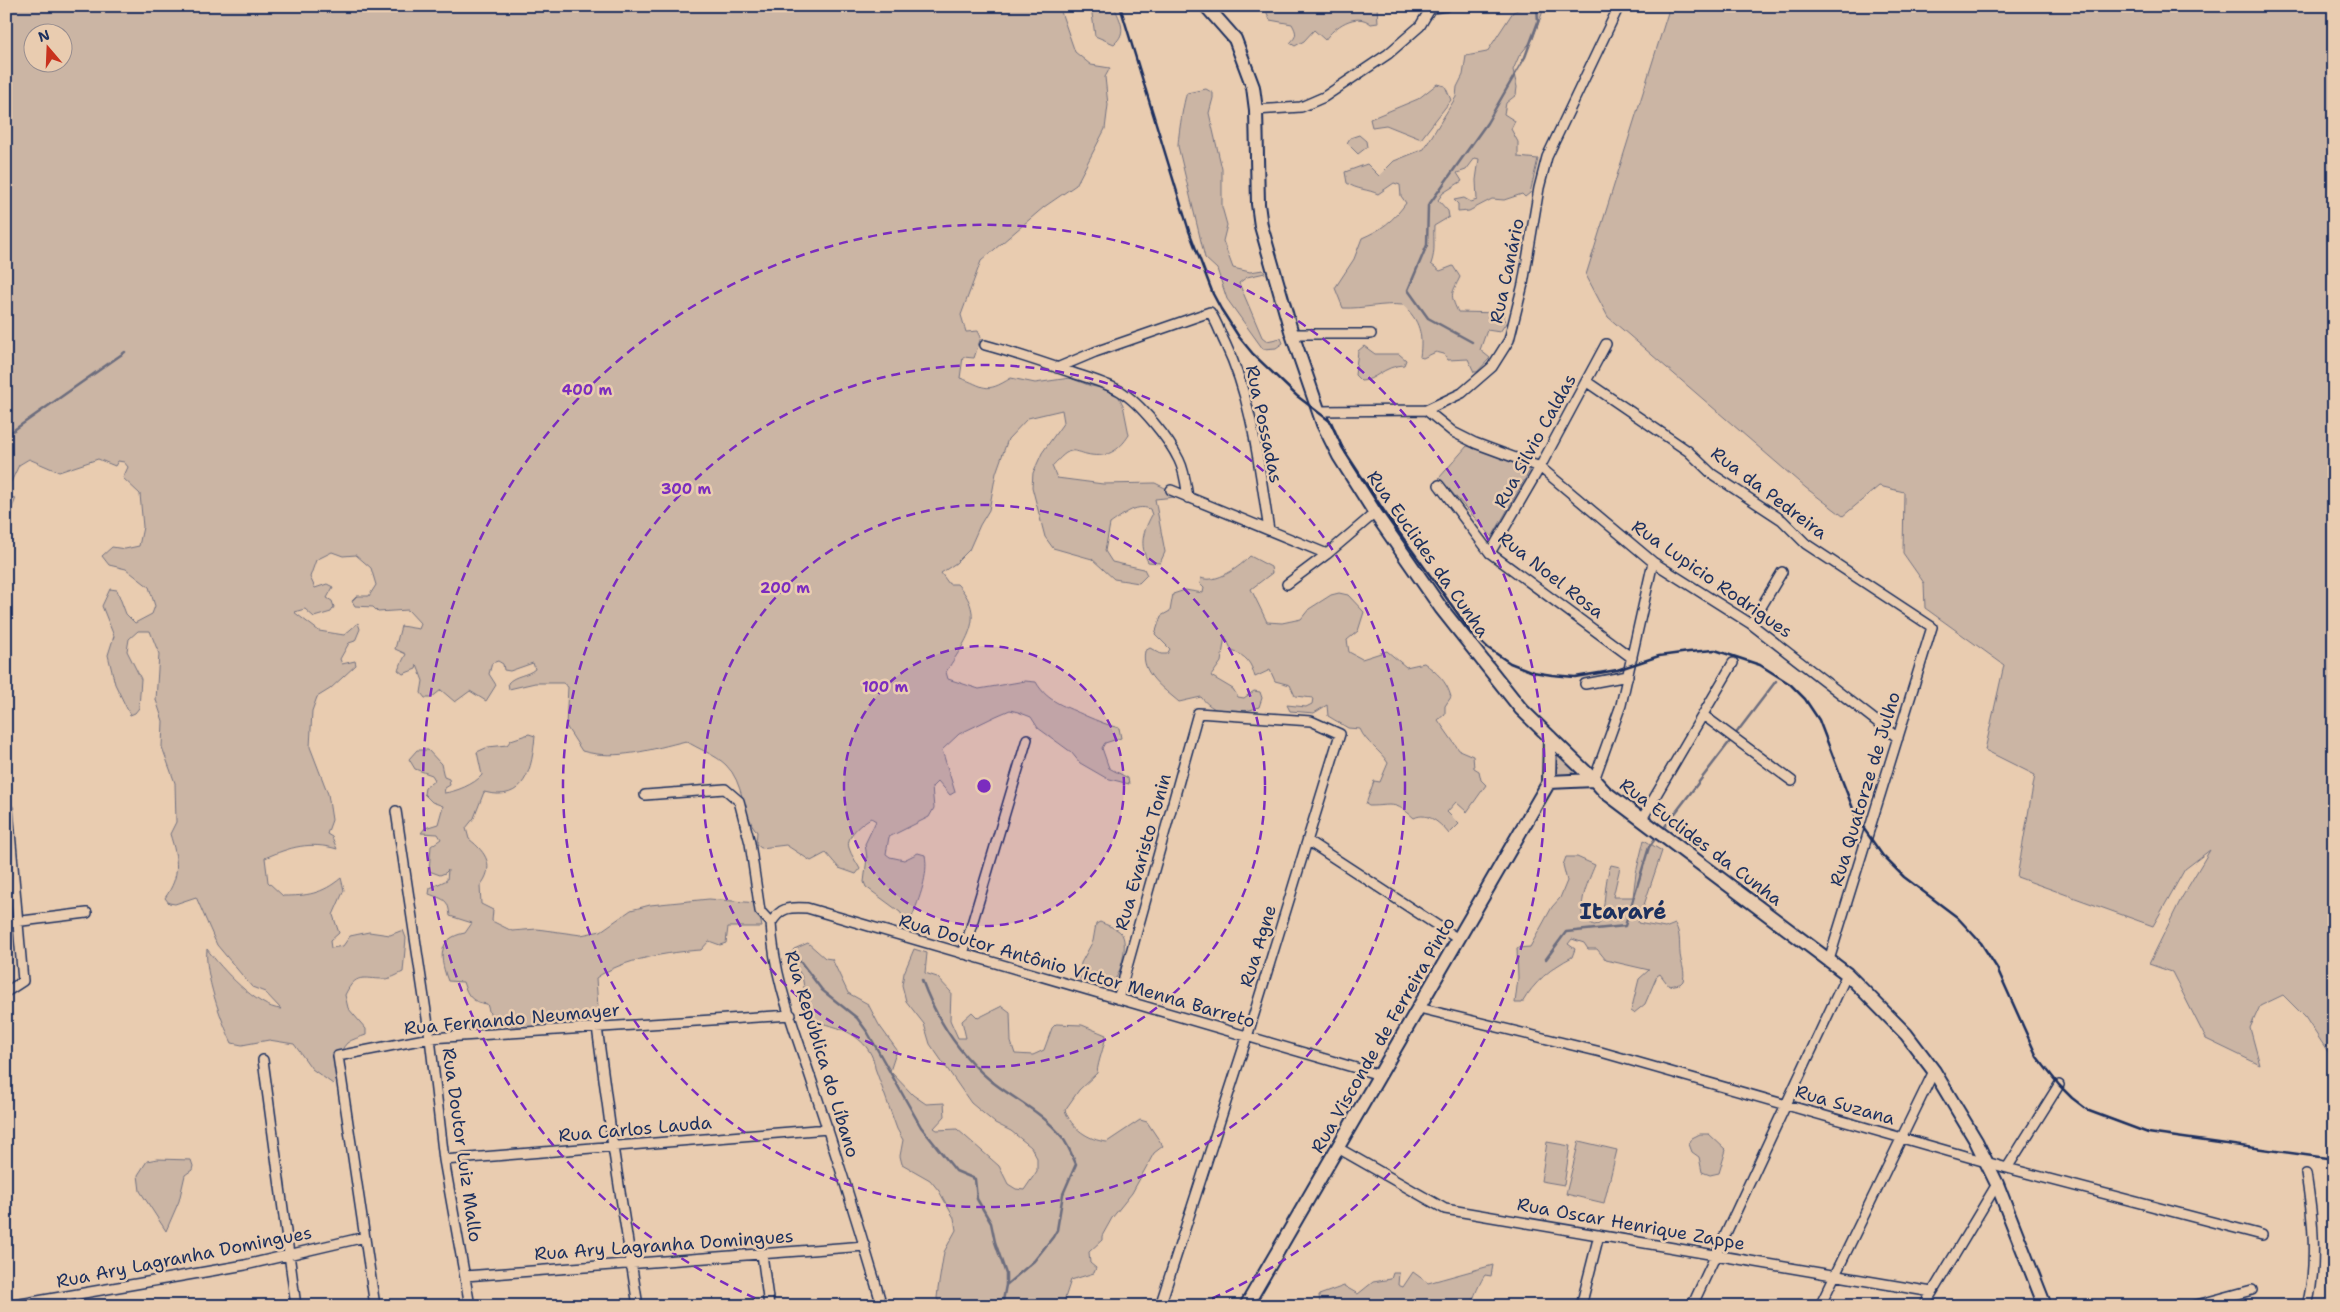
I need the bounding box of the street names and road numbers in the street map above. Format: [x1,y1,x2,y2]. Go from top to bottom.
street label: Rua Canário [1484,216,1530,326]
street label: Rua Possadas [1240,363,1288,485]
street label: Rua Silvio Caldas [1488,370,1582,512]
street label: Rua da Pedreira [1706,441,1832,545]
street label: Rua Euclides da Cunha [1361,466,1495,642]
street label: Rua Lupicio Rodrigues [1627,514,1797,644]
street label: Rua Noel Rosa [1493,526,1609,624]
street label: Rua Quatorze de Julho [1824,689,1906,889]
street label: Rua Evaristo Tonin [1109,771,1177,933]
street label: Rua Euclides da Cunha [1615,773,1787,911]
street label: Rua Agne [1234,902,1282,990]
street label: Rua Doutor Antônio Victor Menna Barreto [896,909,1258,1033]
street label: Rua Visconde de Ferreira Pinto [1305,913,1461,1157]
street label: Rua República do Líbano [779,948,865,1160]
street label: Rua Fernando Neumayer [403,998,621,1040]
street label: Rua Doutor Luiz Mallo [436,1046,488,1244]
street label: Rua Suzana [1792,1079,1898,1131]
street label: Rua Carlos Lauda [557,1110,713,1148]
street label: Rua Oscar Henrique Zappe [1515,1192,1747,1256]
street label: Rua Ary Lagranha Domingues [54,1220,314,1294]
street label: Rua Ary Lagranha Domingues [534,1224,794,1266]

